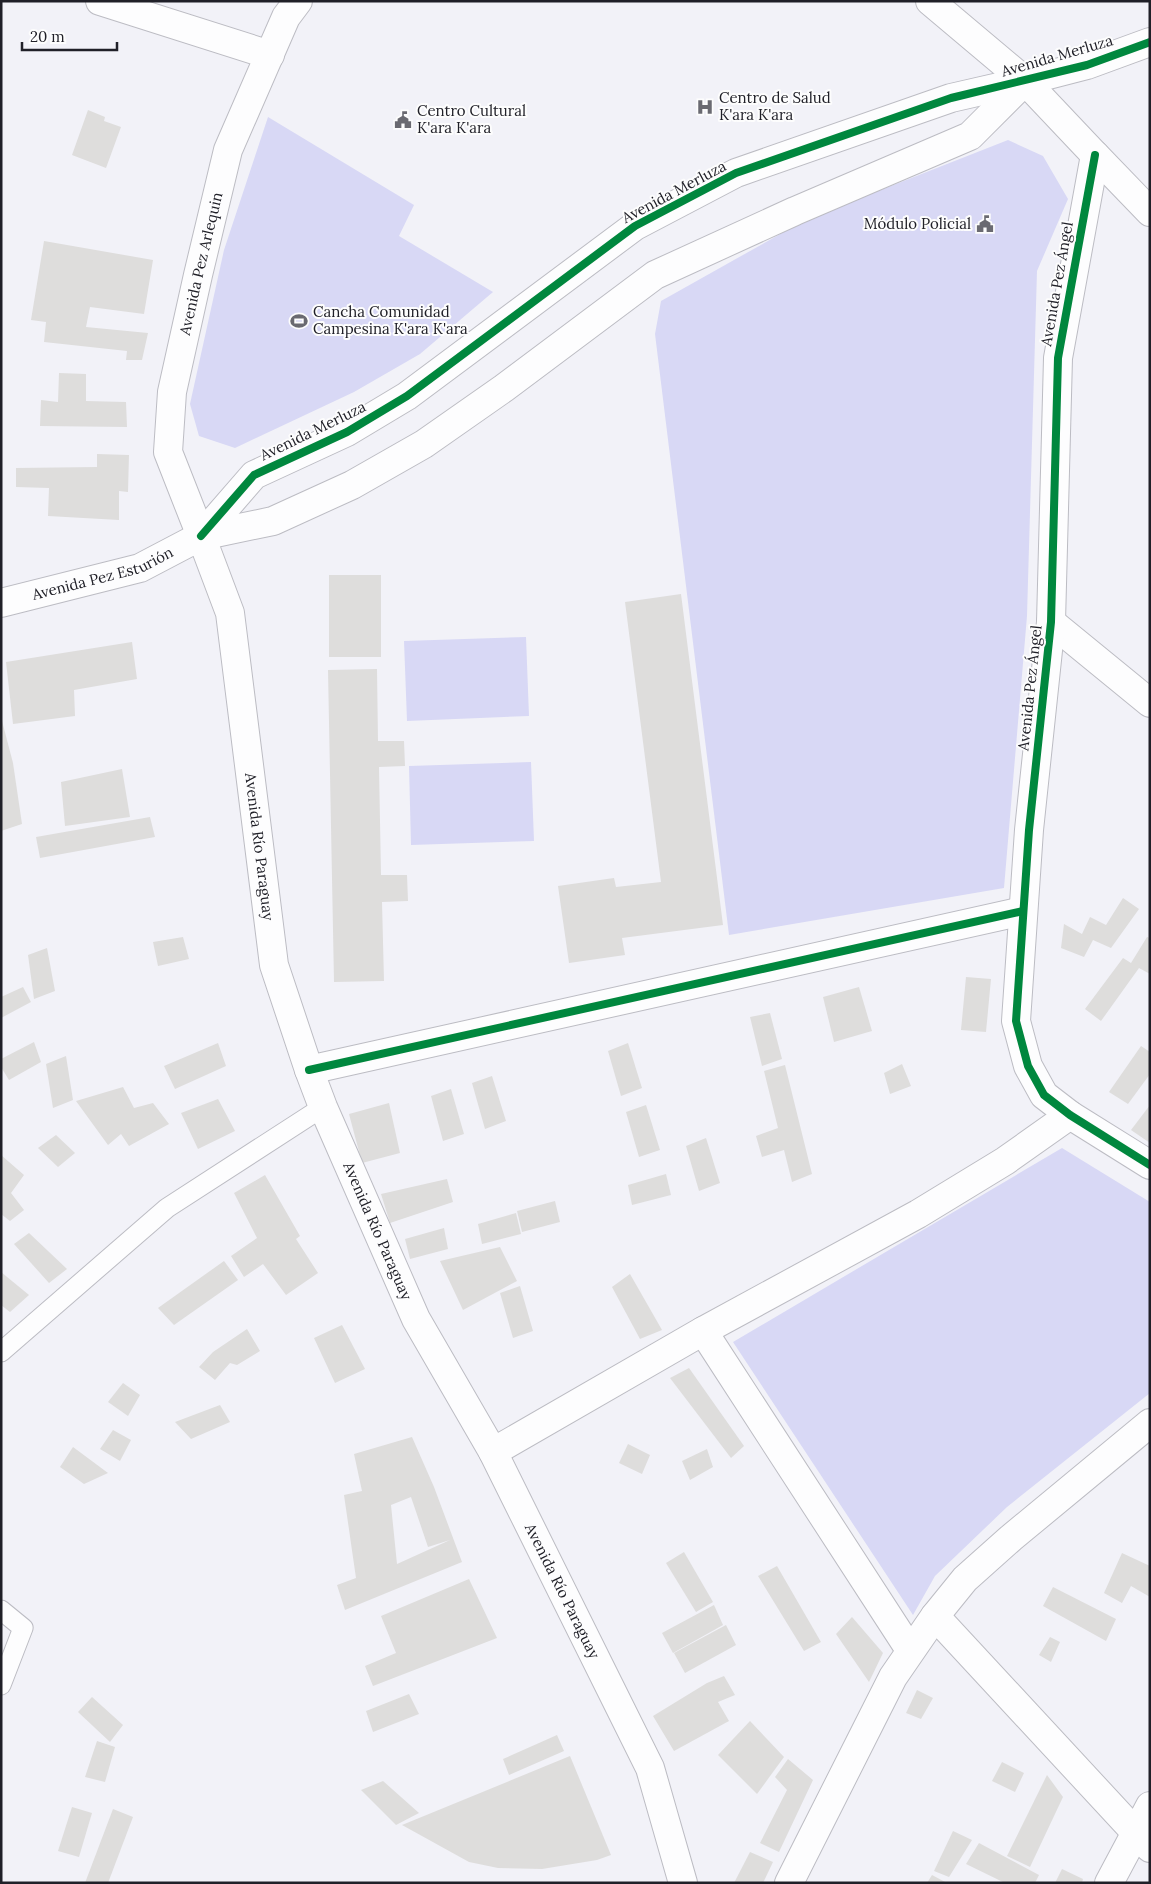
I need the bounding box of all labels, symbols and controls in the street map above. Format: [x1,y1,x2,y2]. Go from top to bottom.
scale bar [22,20,118,52]
text: 20 m [30,27,65,46]
street label: Avenida Merluza [998,30,1115,81]
place label: Centro de Salud K'ara K'ara [719,88,831,124]
hospital icon: Centro de Salud K'ara K'ara [695,97,715,117]
place label: Centro Cultural K'ara K'ara [417,101,526,137]
public building icon: Centro Cultural K'ara K'ara [393,110,413,130]
street label: Avenida Merluza [617,156,729,227]
street label: Avenida Pez Arlequin [175,190,227,338]
place label: Módulo Policial [864,214,971,233]
public building icon: Módulo Policial [975,214,995,234]
street label: Avenida Pez Ángel [1036,220,1077,349]
place label: Cancha Comunidad Campesina K'ara K'ara [313,302,468,338]
sports icon: Cancha Comunidad Campesina K'ara K'ara [289,311,309,331]
street label: Avenida Merluza [256,397,369,465]
street label: Avenida Pez Esturión [29,542,176,604]
street label: Avenida Pez Ángel [1013,624,1046,753]
street label: Avenida Río Paraguay [241,771,278,922]
street label: Avenida Río Paraguay [339,1158,417,1303]
street label: Avenida Río Paraguay [521,1519,604,1662]

